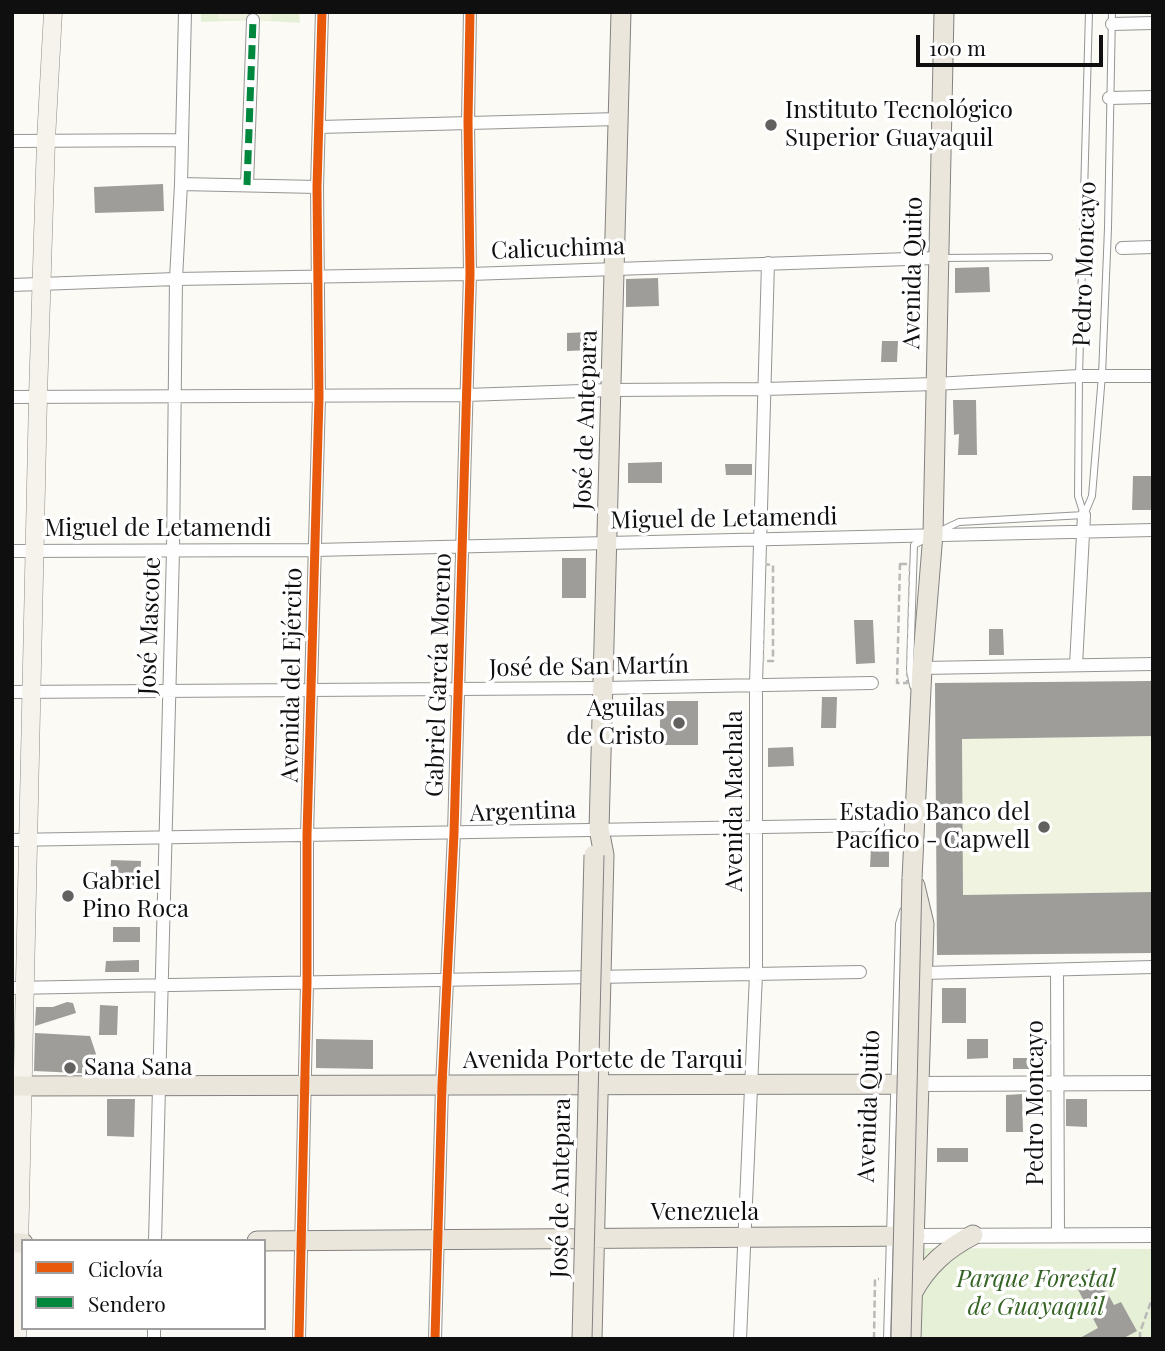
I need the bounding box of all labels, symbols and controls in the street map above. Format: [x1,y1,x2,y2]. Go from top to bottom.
scale bar [920,21,1107,65]
text: 100 m [929,33,986,61]
place label: Instituto Tecnológico Superior Guayaquil [785,97,1013,153]
marker: Instituto Tecnológico Superior Guayaquil [763,117,779,133]
street label: Pedro Moncayo [1068,181,1102,347]
street label: Avenida Quito [897,197,929,349]
street label: Calicuchima [491,232,625,266]
street label: José de Antepara [568,330,604,510]
street label: Miguel de Letamendi [610,503,838,535]
street label: Miguel de Letamendi [44,515,272,543]
street label: Gabriel García Moreno [420,553,458,797]
street label: José Mascote [133,556,167,696]
street label: Avenida del Ejército [276,567,308,783]
street label: José de San Martín [489,651,689,683]
place label: Aguilas de Cristo [566,695,665,751]
street label: Avenida Machala [721,710,749,892]
marker: Aguilas de Cristo [671,715,687,731]
street label: Argentina [469,796,577,828]
place label: Estadio Banco del Pacífico - Capwell [835,799,1030,855]
marker: Estadio Banco del Pacífico - Capwell [1036,819,1052,835]
place label: Gabriel Pino Roca [82,868,189,924]
marker: Gabriel Pino Roca [60,888,76,904]
street label: Pedro Moncayo [1022,1020,1050,1186]
street label: Avenida Quito [852,1029,886,1183]
street label: Avenida Portete de Tarqui [463,1047,743,1075]
place label: Sana Sana [84,1054,192,1082]
marker: Sana Sana [62,1060,78,1076]
street label: José de Antepara [545,1098,577,1278]
street label: Venezuela [651,1199,759,1227]
legend [21,1239,266,1330]
text: Ciclovía [88,1254,163,1282]
park label: Parque Forestal de Guayaquil [956,1266,1116,1322]
text: Sendero [88,1289,166,1317]

